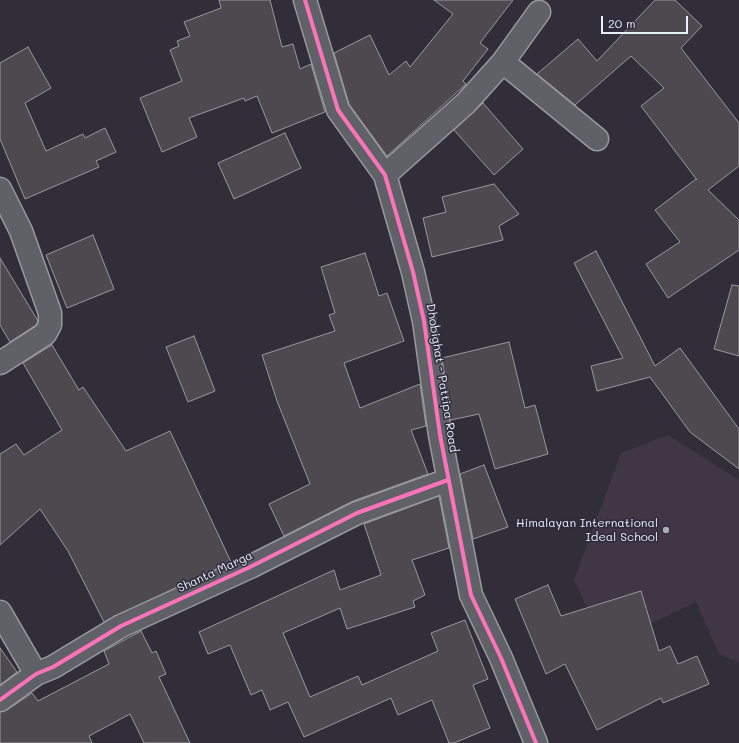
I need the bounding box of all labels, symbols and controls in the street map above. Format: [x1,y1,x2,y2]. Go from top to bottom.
scale bar [603,8,690,34]
text: 20 m [608,15,636,31]
street label: Dhobighat - Pattipa Road [423,303,461,453]
place label: Himalayan International Ideal School [516,516,658,544]
marker: Himalayan International Ideal School [661,525,671,535]
street label: Shanta Marga [175,548,255,596]

